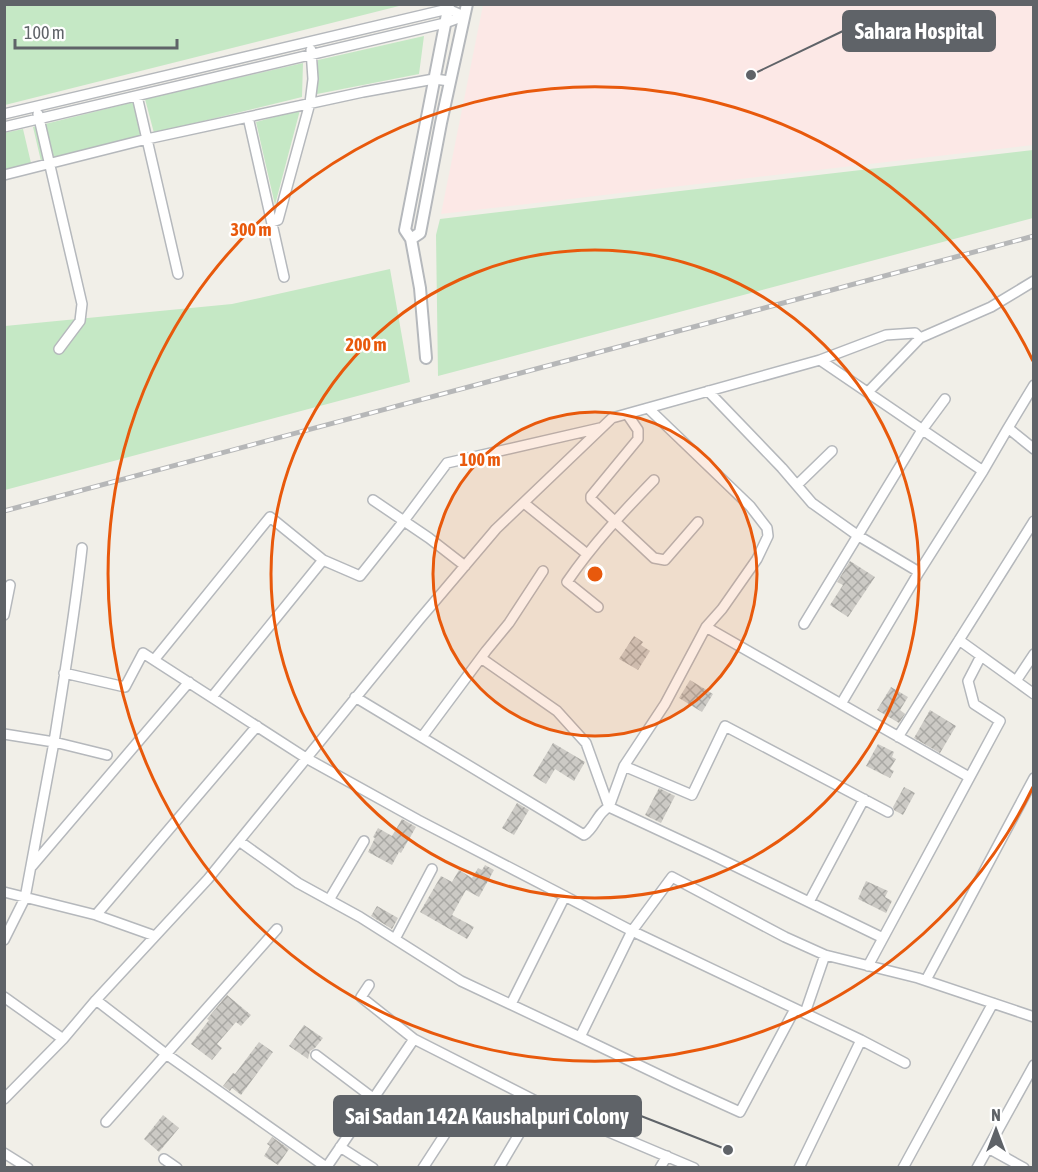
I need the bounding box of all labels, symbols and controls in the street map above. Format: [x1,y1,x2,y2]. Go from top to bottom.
callout: Sahara Hospital [843,11,995,51]
scale bar [15,12,177,50]
text: Sahara Hospital [855,18,984,44]
text: 100 m [24,22,65,43]
text: 300 m [231,219,271,240]
text: 200 m [346,334,386,355]
text: 100 m [460,449,500,470]
centre of rings [585,564,605,584]
callout: Sai Sadan 142A Kaushalpuri Colony [334,1096,641,1136]
north arrow [966,1100,1026,1160]
text: Sai Sadan 142A Kaushalpuri Colony [345,1103,629,1129]
text: N [991,1106,1001,1124]

